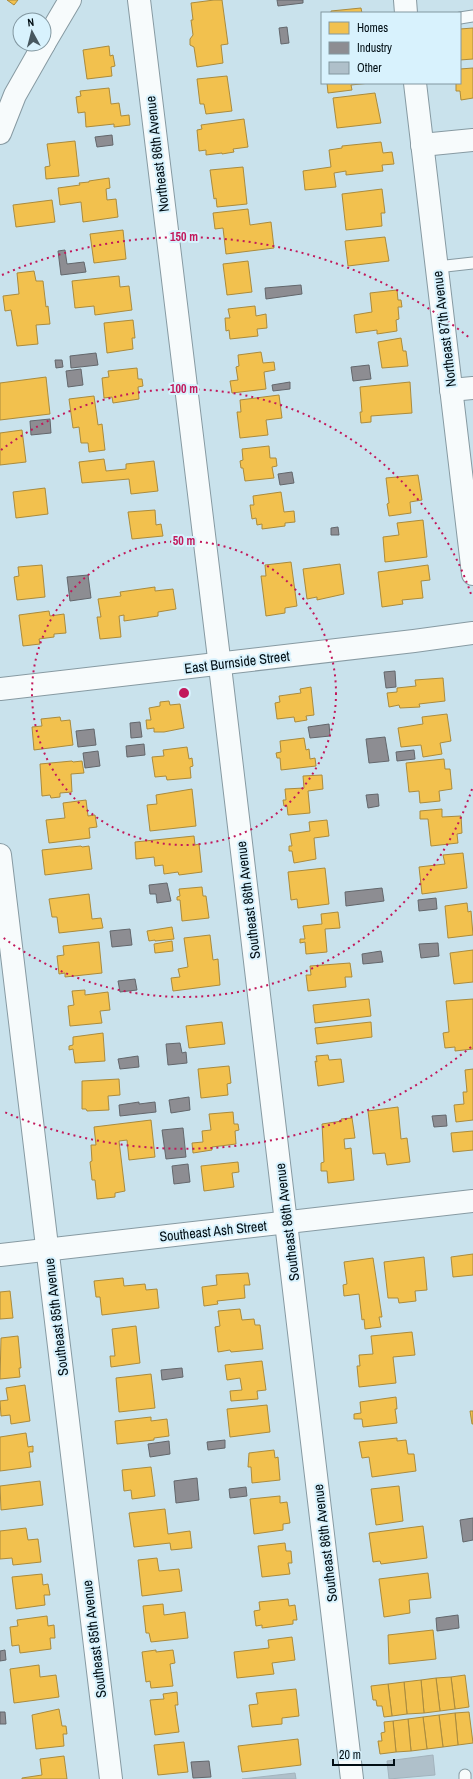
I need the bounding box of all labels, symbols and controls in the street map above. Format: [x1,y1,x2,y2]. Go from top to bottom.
north arrow [12,12,52,52]
legend [321,12,461,84]
text: N [27,15,35,29]
text: Homes [357,20,388,36]
text: Industry [357,40,392,56]
text: Other [357,60,382,76]
street label: Northeast 86th Avenue [141,95,173,213]
text: 150 m [170,229,198,245]
street label: Northeast 87th Avenue [428,270,460,388]
text: 100 m [170,381,198,397]
text: 50 m [173,533,195,549]
street label: East Burnside Street [183,647,291,677]
centre of rings [177,686,191,700]
street label: Southeast 86th Avenue [232,840,264,960]
street label: Southeast 86th Avenue [271,1162,303,1282]
street label: Southeast Ash Street [158,1216,268,1246]
street label: Southeast 85th Avenue [40,1257,72,1377]
street label: Southeast 86th Avenue [309,1483,341,1603]
street label: Southeast 85th Avenue [78,1579,110,1699]
scale bar [333,1741,394,1767]
text: 20 m [339,1747,361,1763]

